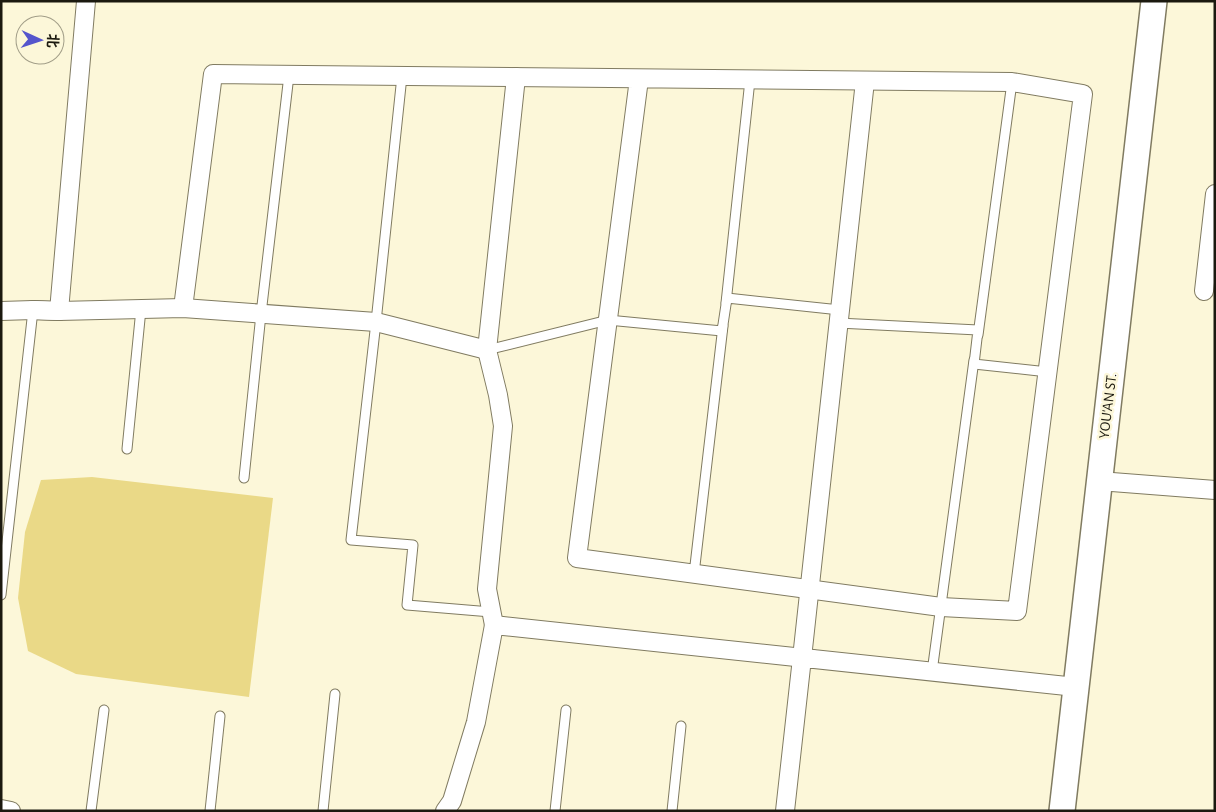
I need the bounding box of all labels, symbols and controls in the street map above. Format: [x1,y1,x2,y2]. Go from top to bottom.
north arrow [15,15,65,65]
text: 北 [45,33,60,48]
street label: YOU'AN ST. [1097,372,1119,440]

